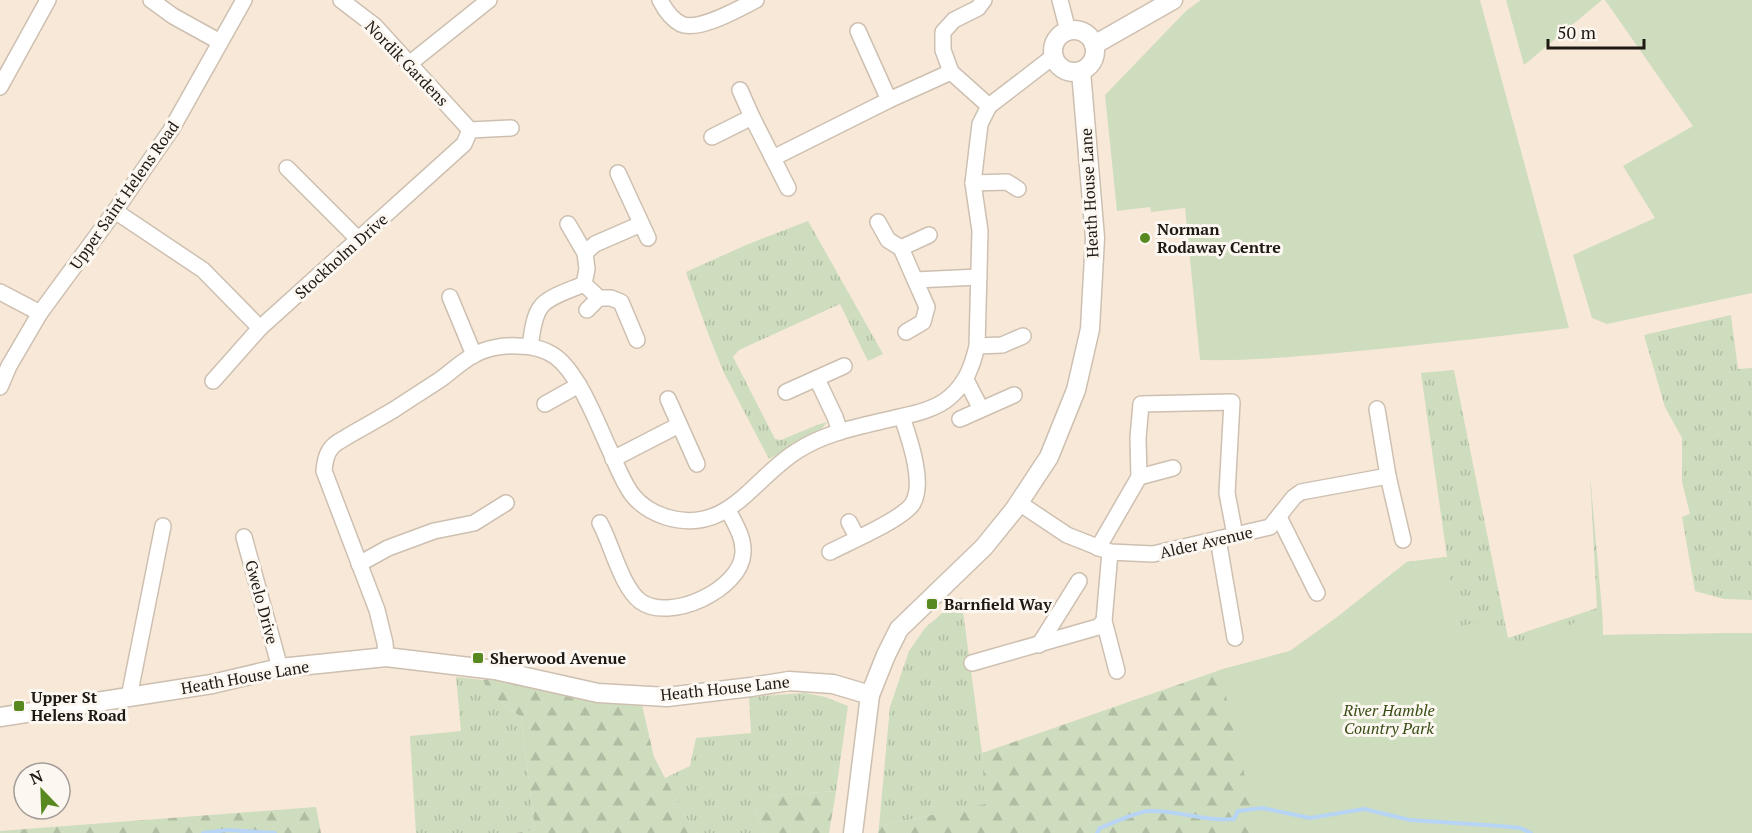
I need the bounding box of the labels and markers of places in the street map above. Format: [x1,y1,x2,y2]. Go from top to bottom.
place label: Norman Rodaway Centre [1157,218,1281,258]
marker: Norman Rodaway Centre [1138,231,1152,245]
place label: Barnfield Way [944,593,1052,615]
marker: Barnfield Way [925,597,939,611]
place label: Sherwood Avenue [490,647,627,669]
marker: Sherwood Avenue [471,651,485,665]
place label: Upper St Helens Road [31,686,127,726]
marker: Upper St Helens Road [12,699,26,713]

